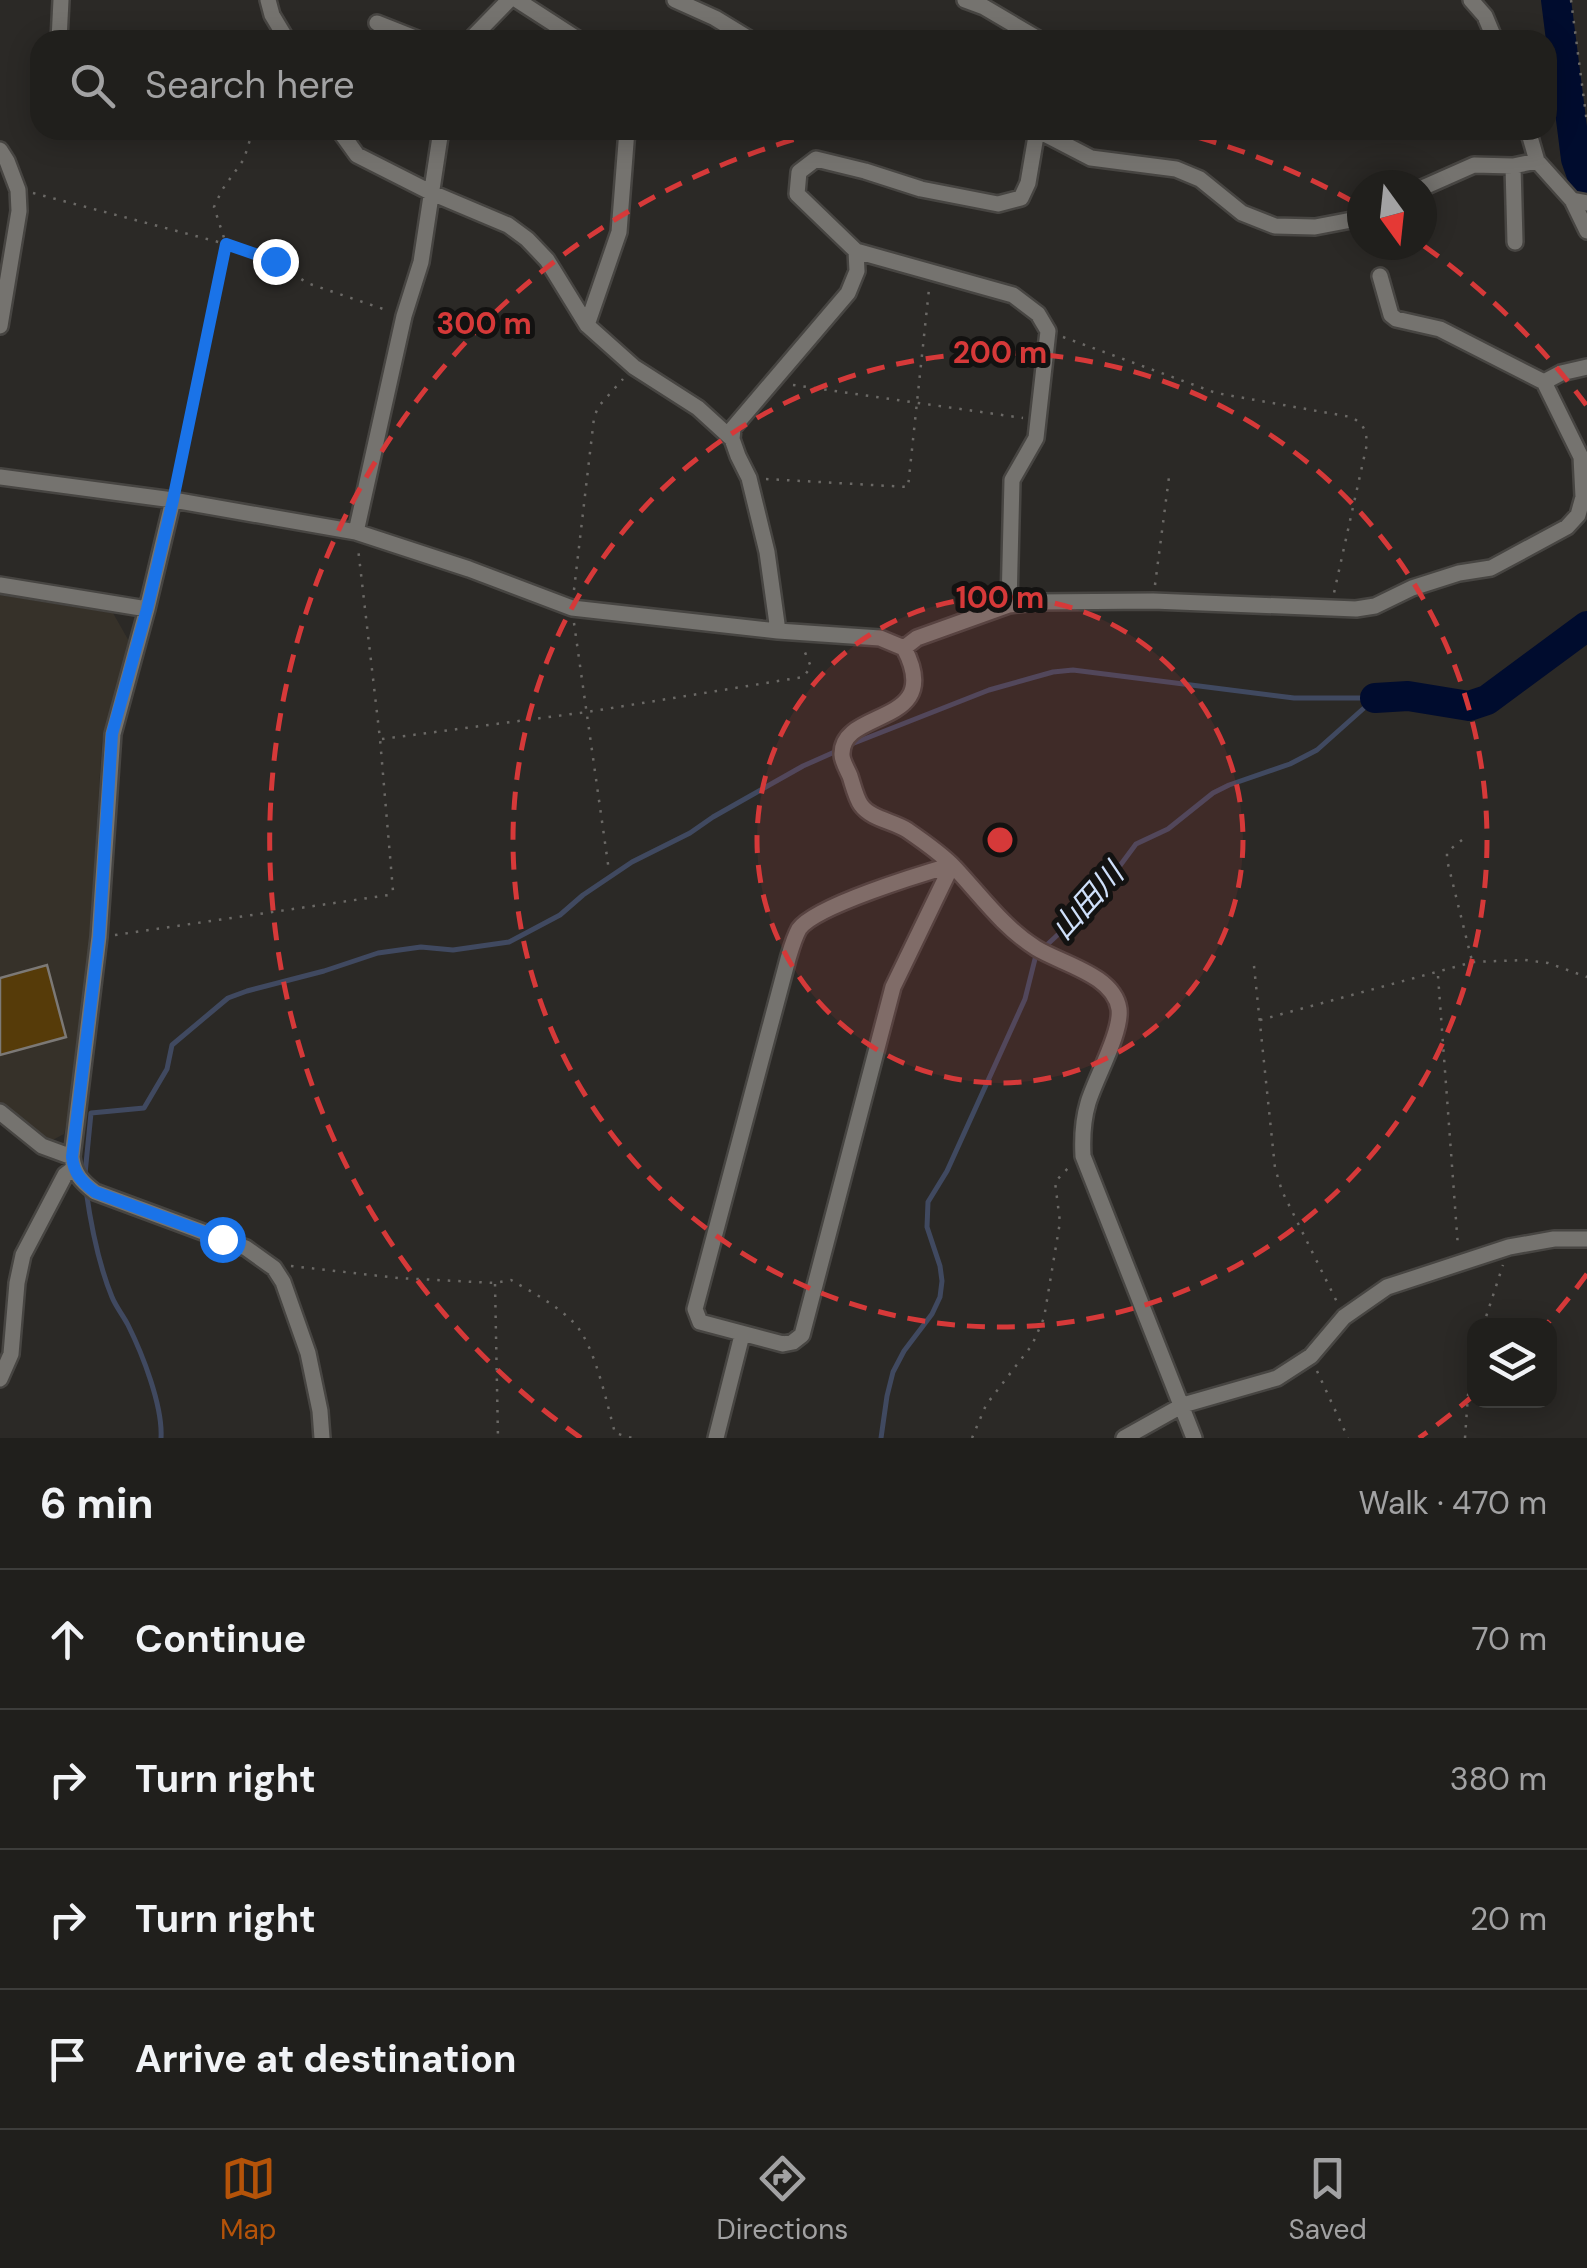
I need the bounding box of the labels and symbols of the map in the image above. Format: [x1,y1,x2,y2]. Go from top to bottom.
north arrow [1347,170,1437,260]
route end [253,239,299,285]
text: 300 m [436,304,532,343]
text: 200 m [953,333,1047,372]
text: 100 m [956,578,1044,617]
centre of rings [982,822,1018,858]
water label: 山田川 [1042,852,1134,947]
route start [200,1217,246,1263]

